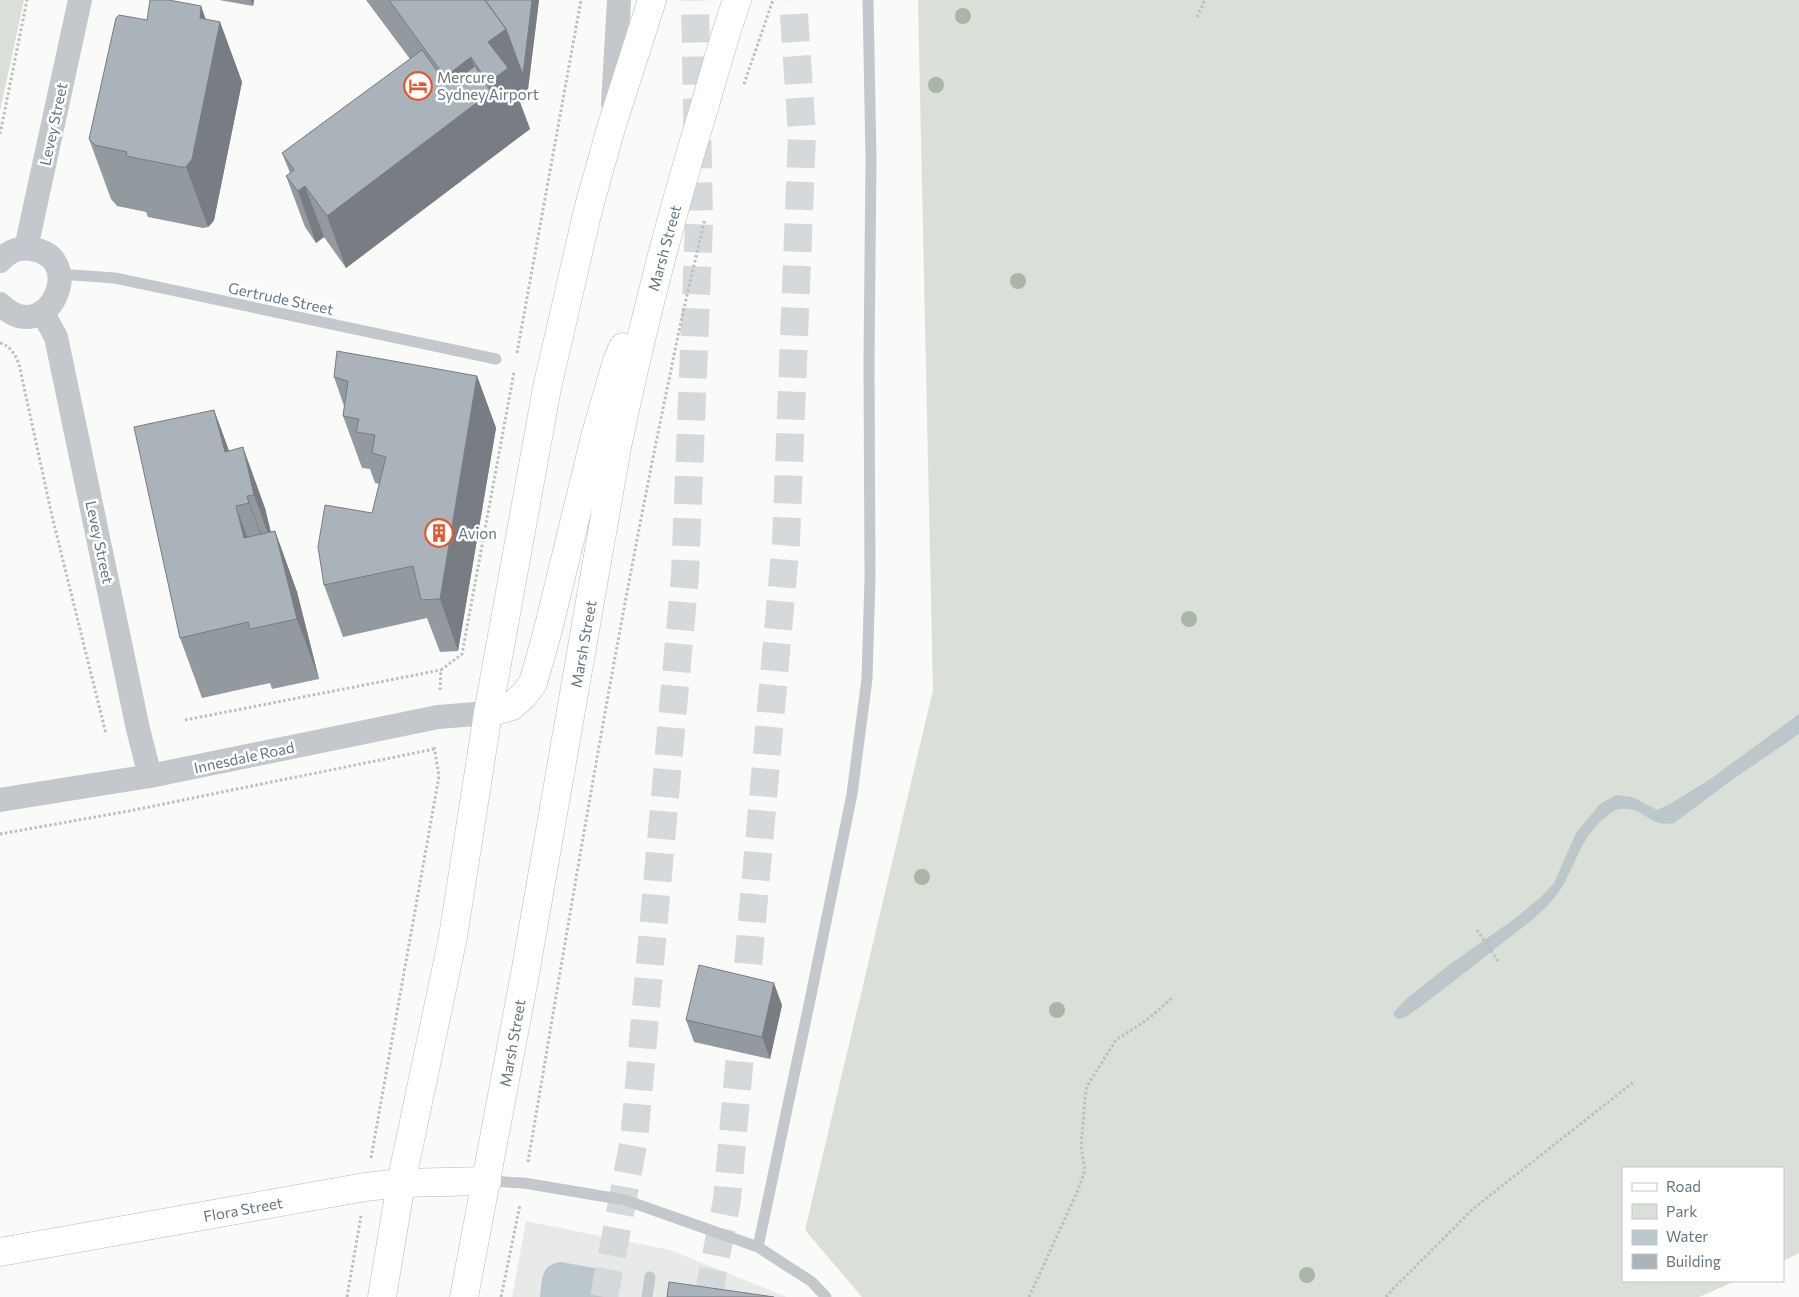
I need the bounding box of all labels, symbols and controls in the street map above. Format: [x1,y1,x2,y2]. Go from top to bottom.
place label: Mercure Sydney Airport [437,68,539,103]
hotel icon: Mercure Sydney Airport [403,71,433,101]
street label: Levey Street [35,81,71,167]
street label: Marsh Street [644,203,684,293]
street label: Gertrude Street [227,278,335,318]
street label: Levey Street [82,499,118,585]
building icon: Avion [424,518,454,548]
place label: Avion [458,524,497,542]
street label: Marsh Street [566,599,600,689]
street label: Innesdale Road [192,738,296,776]
street label: Marsh Street [495,998,529,1088]
legend [1622,1167,1784,1282]
text: Road [1666,1177,1701,1195]
street label: Flora Street [202,1193,284,1225]
text: Park [1666,1202,1697,1220]
text: Water [1666,1227,1708,1245]
text: Building [1666,1252,1721,1270]

